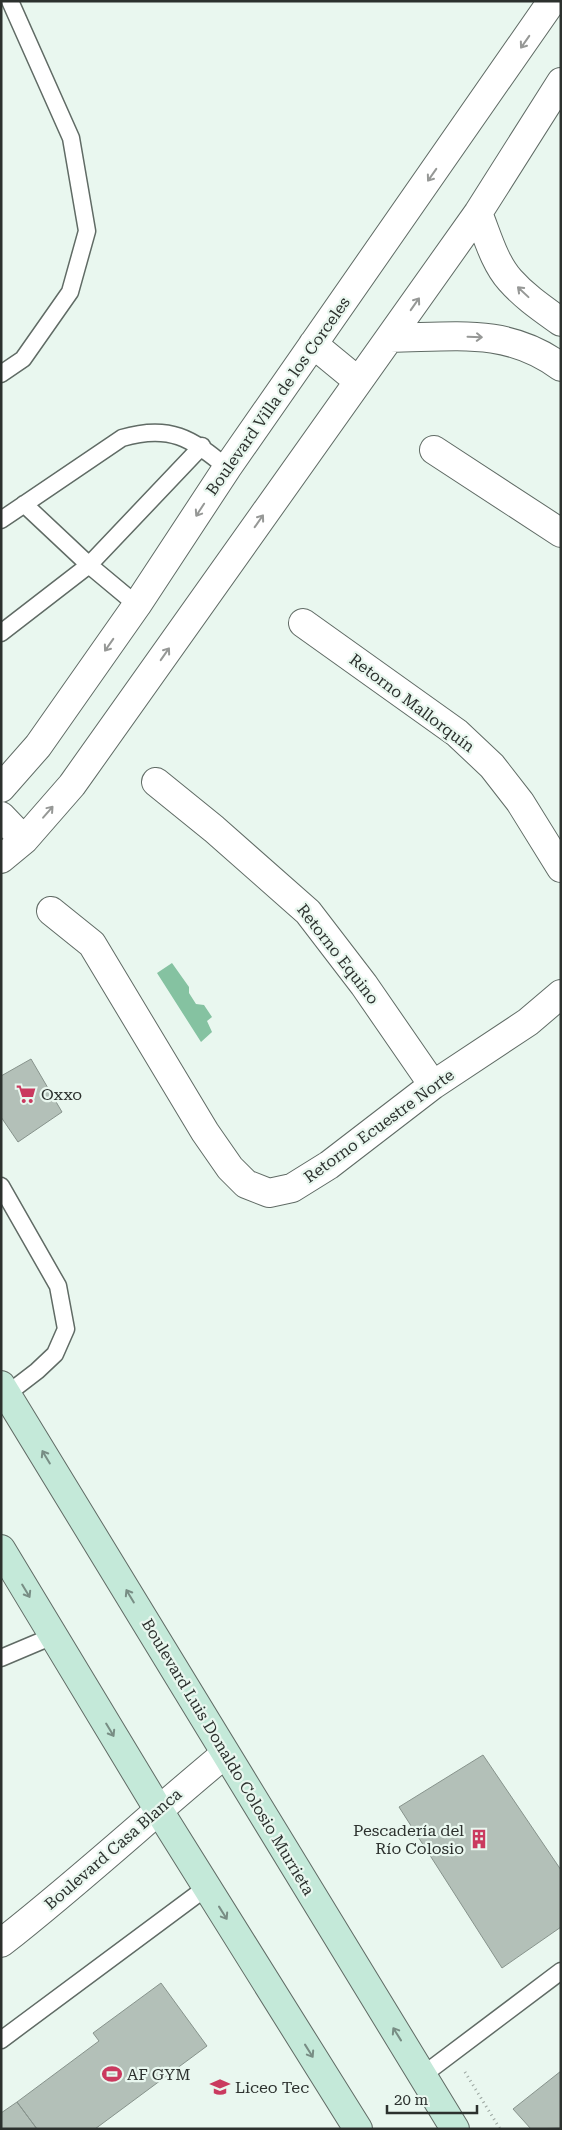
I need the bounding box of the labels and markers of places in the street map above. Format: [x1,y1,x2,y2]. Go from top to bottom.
supermarket icon: Oxxo [15,1083,37,1105]
place label: Oxxo [41,1085,82,1104]
place label: Pescadería del Río Colosio [353,1821,464,1858]
building icon: Pescadería del Río Colosio [468,1828,490,1850]
sports icon: AF GYM [101,2063,123,2085]
place label: AF GYM [127,2065,190,2084]
school or university icon: Liceo Tec [209,2076,231,2098]
place label: Liceo Tec [235,2078,309,2097]

